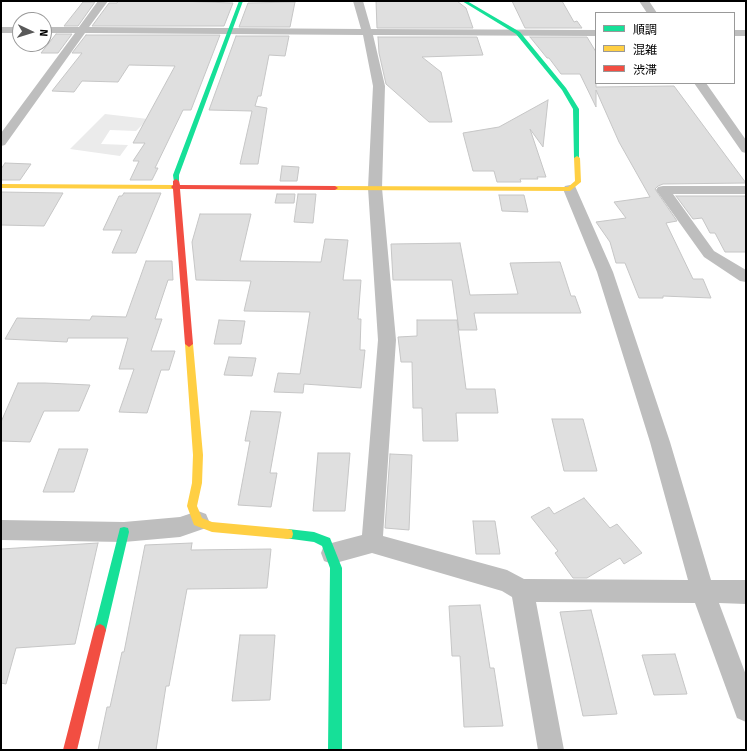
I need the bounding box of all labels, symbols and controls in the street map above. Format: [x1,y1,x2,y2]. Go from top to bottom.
north arrow [12,12,52,52]
legend [595,12,735,84]
text: 順調 [633,23,657,37]
text: N [37,29,50,37]
text: 混雑 [633,43,657,57]
text: 渋滞 [633,63,657,77]

